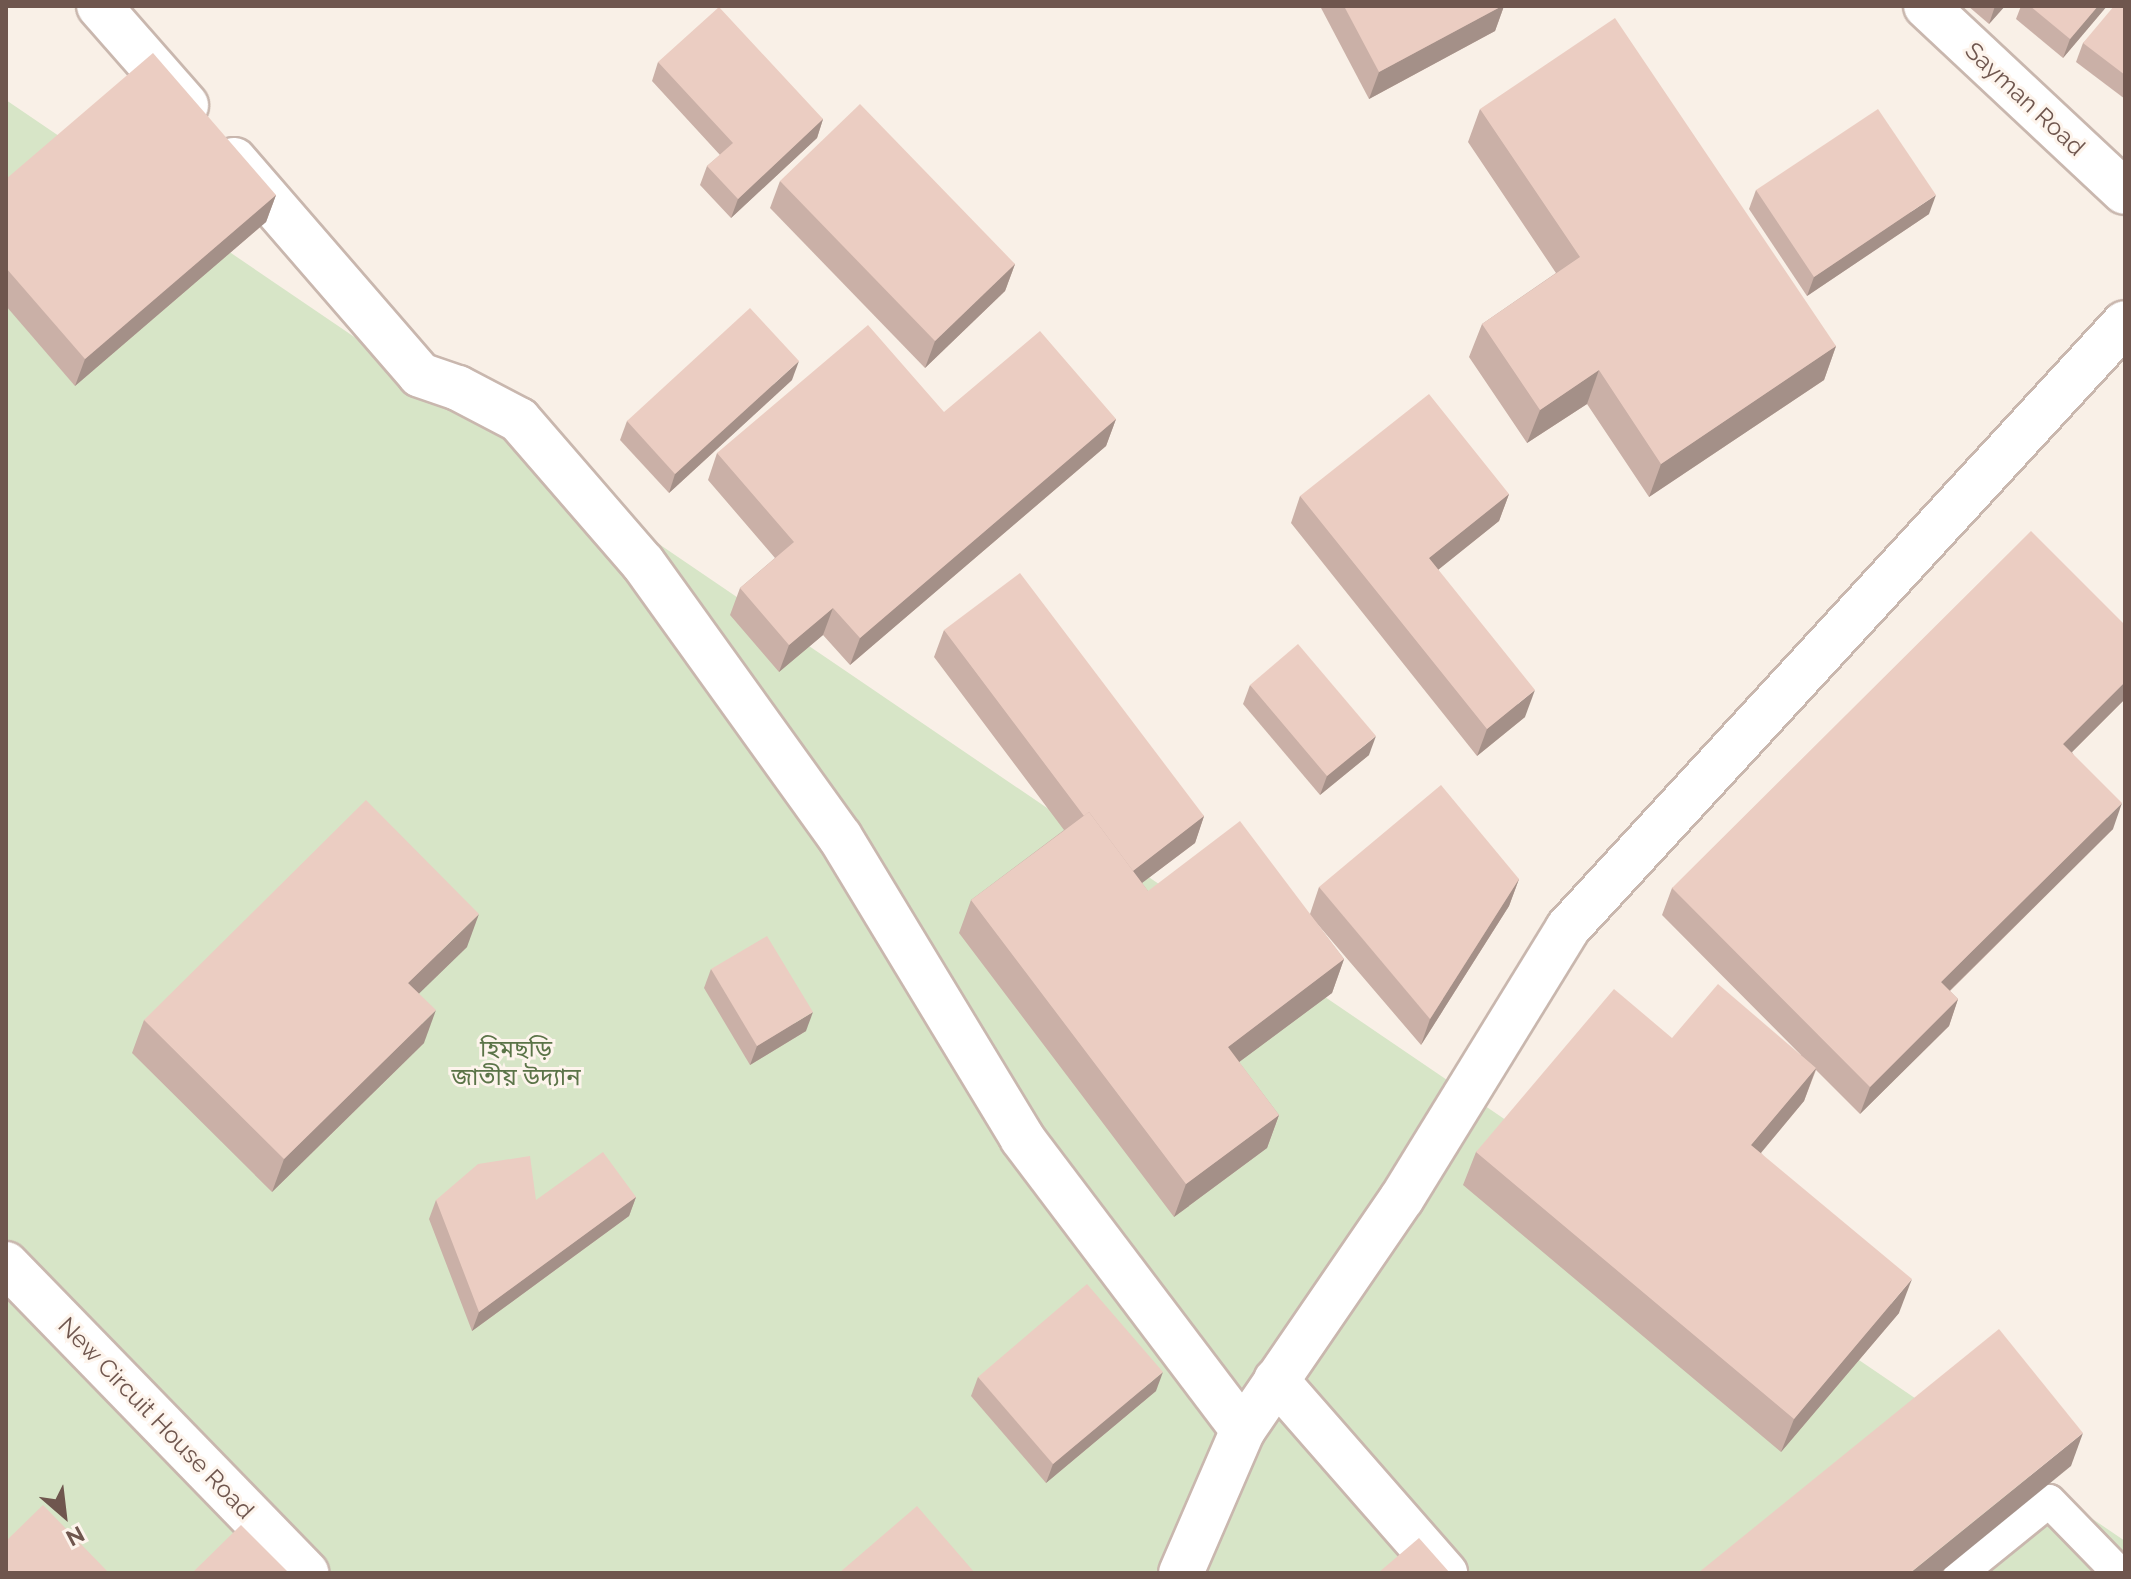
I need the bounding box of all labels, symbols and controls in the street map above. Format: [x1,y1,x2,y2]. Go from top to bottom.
street label: Sayman Road [1959,36,2091,162]
park label: হিমছড়ি জাতীয় উদ্যান [451,1035,581,1091]
street label: New Circuit House Road [52,1311,260,1525]
north arrow [24,1475,104,1555]
text: N [62,1521,89,1552]

